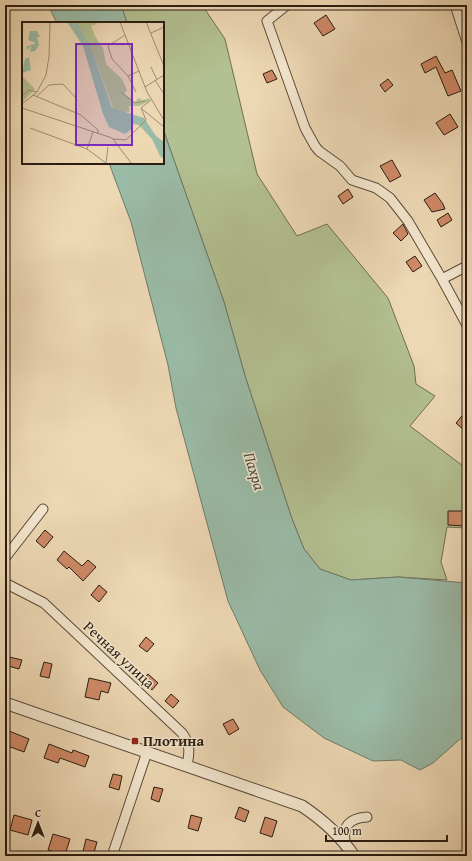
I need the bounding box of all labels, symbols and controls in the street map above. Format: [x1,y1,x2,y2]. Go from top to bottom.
inset map [22,22,164,164]
water label: Пахра [238,449,272,494]
street label: Речная улица [79,616,160,694]
place label: Плотина [143,730,204,751]
marker: Плотина [130,736,140,746]
north arrow [18,803,58,843]
text: С [35,805,41,821]
scale bar [326,817,447,843]
text: 100 m [332,822,362,839]

